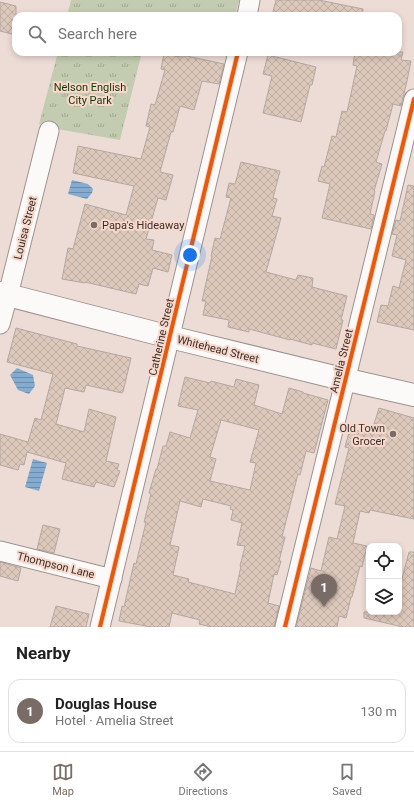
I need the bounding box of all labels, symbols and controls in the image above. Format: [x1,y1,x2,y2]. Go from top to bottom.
search box [12,12,402,56]
icon: search [26,23,48,45]
text: Search here [58,25,137,43]
park label: Nelson English City Park [54,81,126,107]
street label: Louisa Street [11,195,40,261]
place label: Papa's Hideaway [102,219,185,232]
marker: Papa's Hideaway [89,220,99,230]
your location [180,245,200,265]
street label: Catherine Street [146,297,177,377]
street label: Amelia Street [327,327,356,395]
street label: Whitehead Street [176,333,260,366]
place label: Old Town Grocer [339,422,385,448]
marker: Old Town Grocer [388,429,398,439]
map controls [366,543,402,615]
button: locate [366,543,402,579]
street label: Thompson Lane [16,550,96,581]
pin: 1 [311,574,337,607]
button: layers [366,579,402,615]
text: Nearby [16,643,71,663]
text: Douglas House [55,695,157,713]
text: 1 [26,704,34,719]
text: 130 m [360,704,397,719]
text: Hotel · Amelia Street [55,713,174,728]
tab: Map [52,761,74,798]
tab: Directions [178,761,228,798]
tab: Saved [332,761,362,798]

